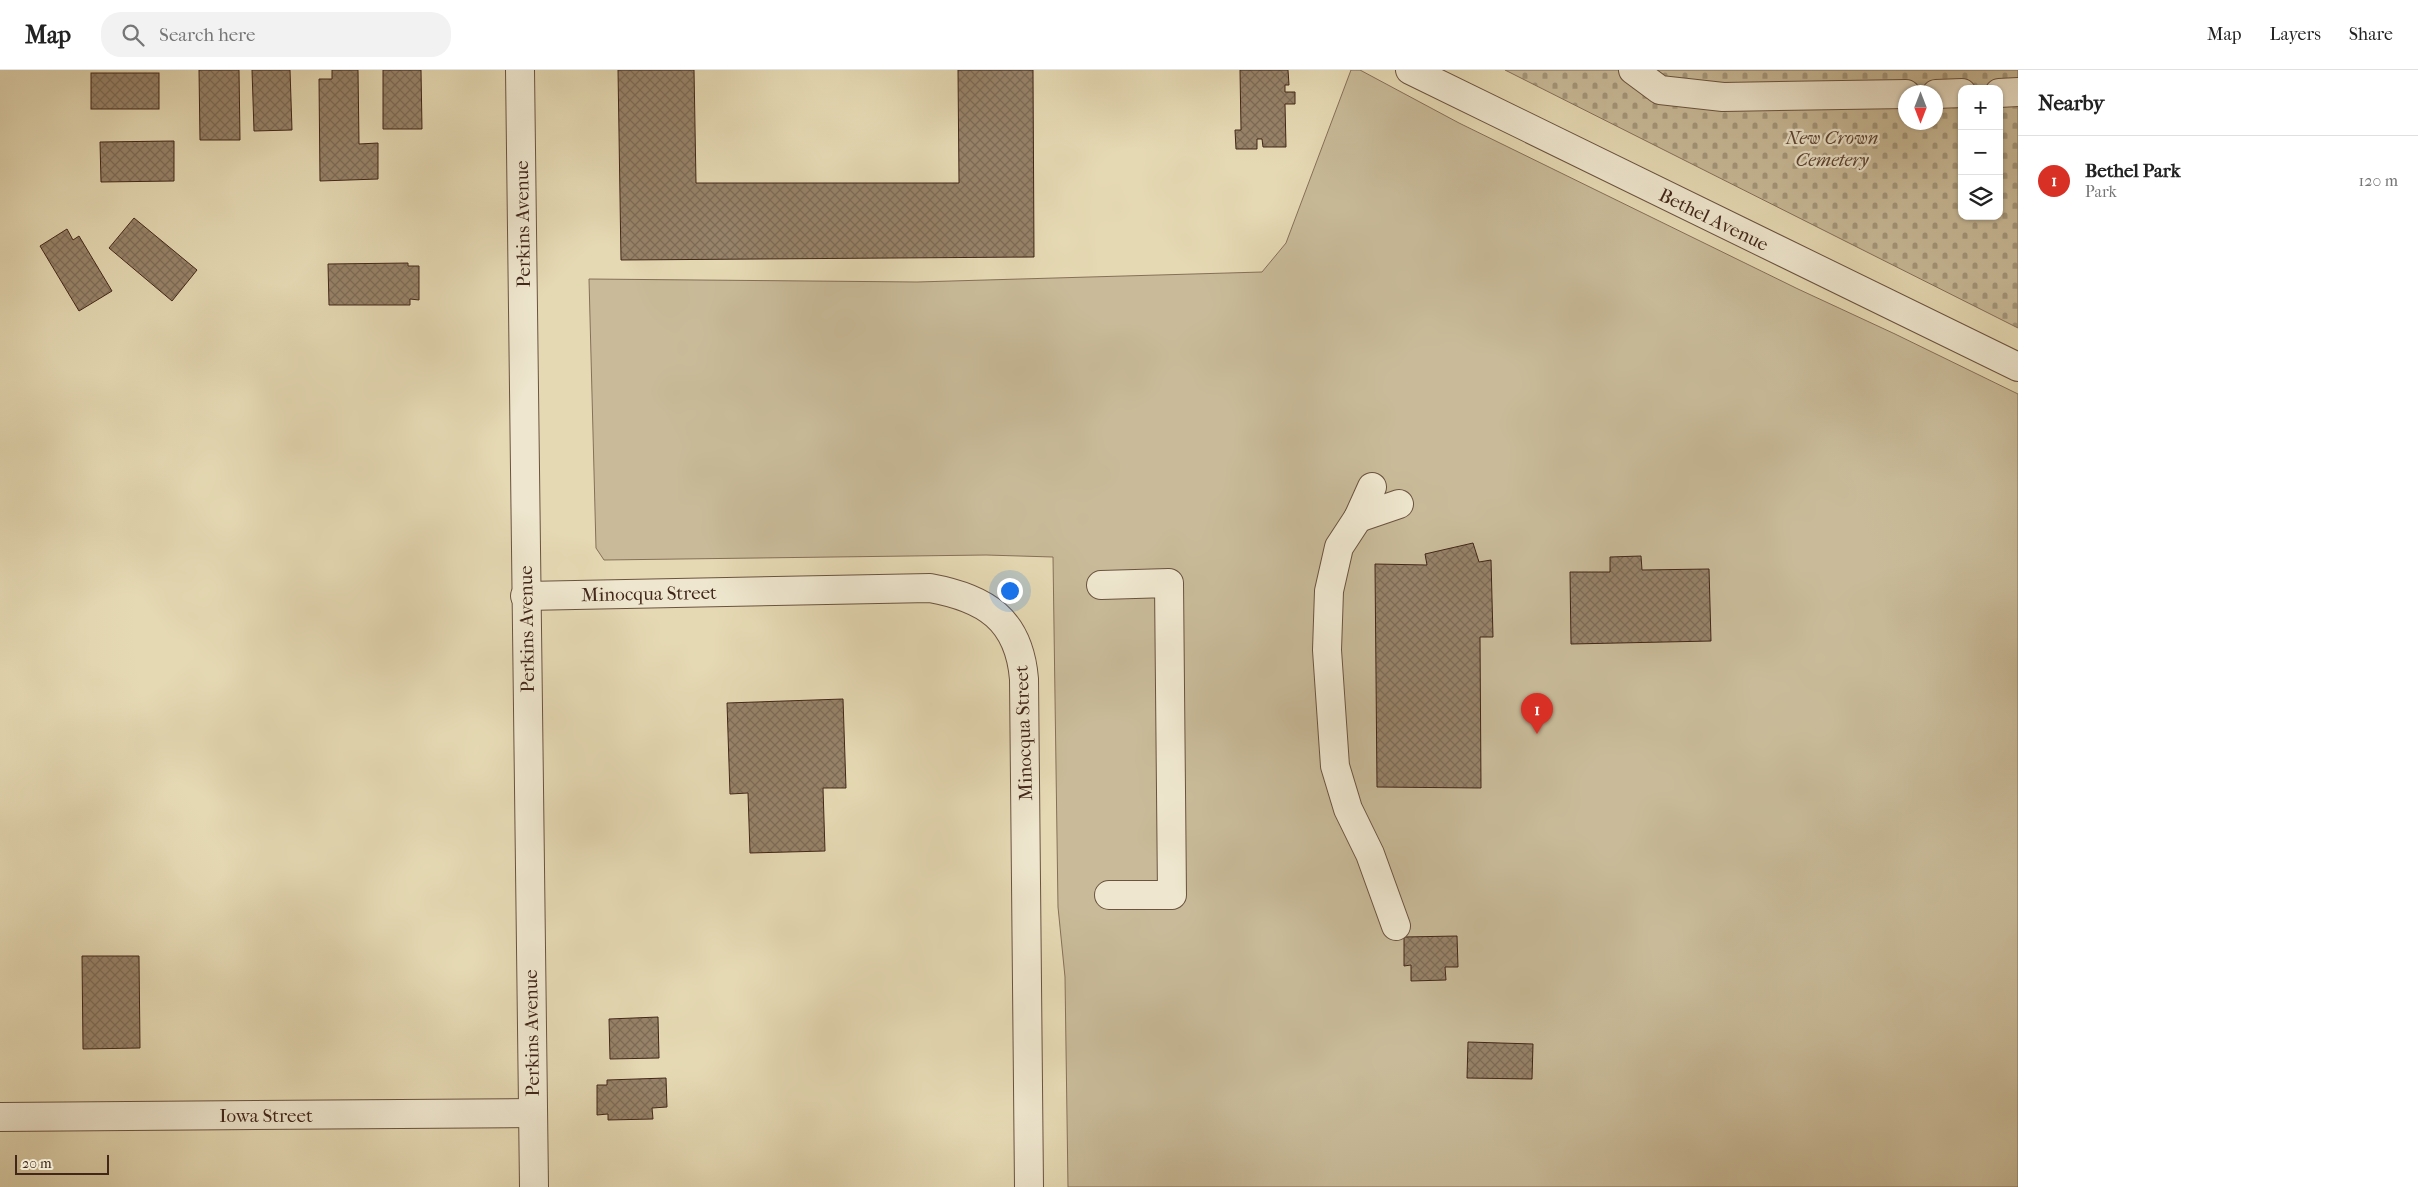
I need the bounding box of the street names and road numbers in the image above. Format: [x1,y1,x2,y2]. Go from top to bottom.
street label: Perkins Avenue [511,160,535,288]
street label: Bethel Avenue [1655,184,1772,256]
street label: Perkins Avenue [515,565,539,693]
street label: Minocqua Street [581,582,717,606]
street label: Minocqua Street [1011,665,1037,801]
street label: Perkins Avenue [520,969,544,1097]
street label: Iowa Street [219,1105,313,1127]

